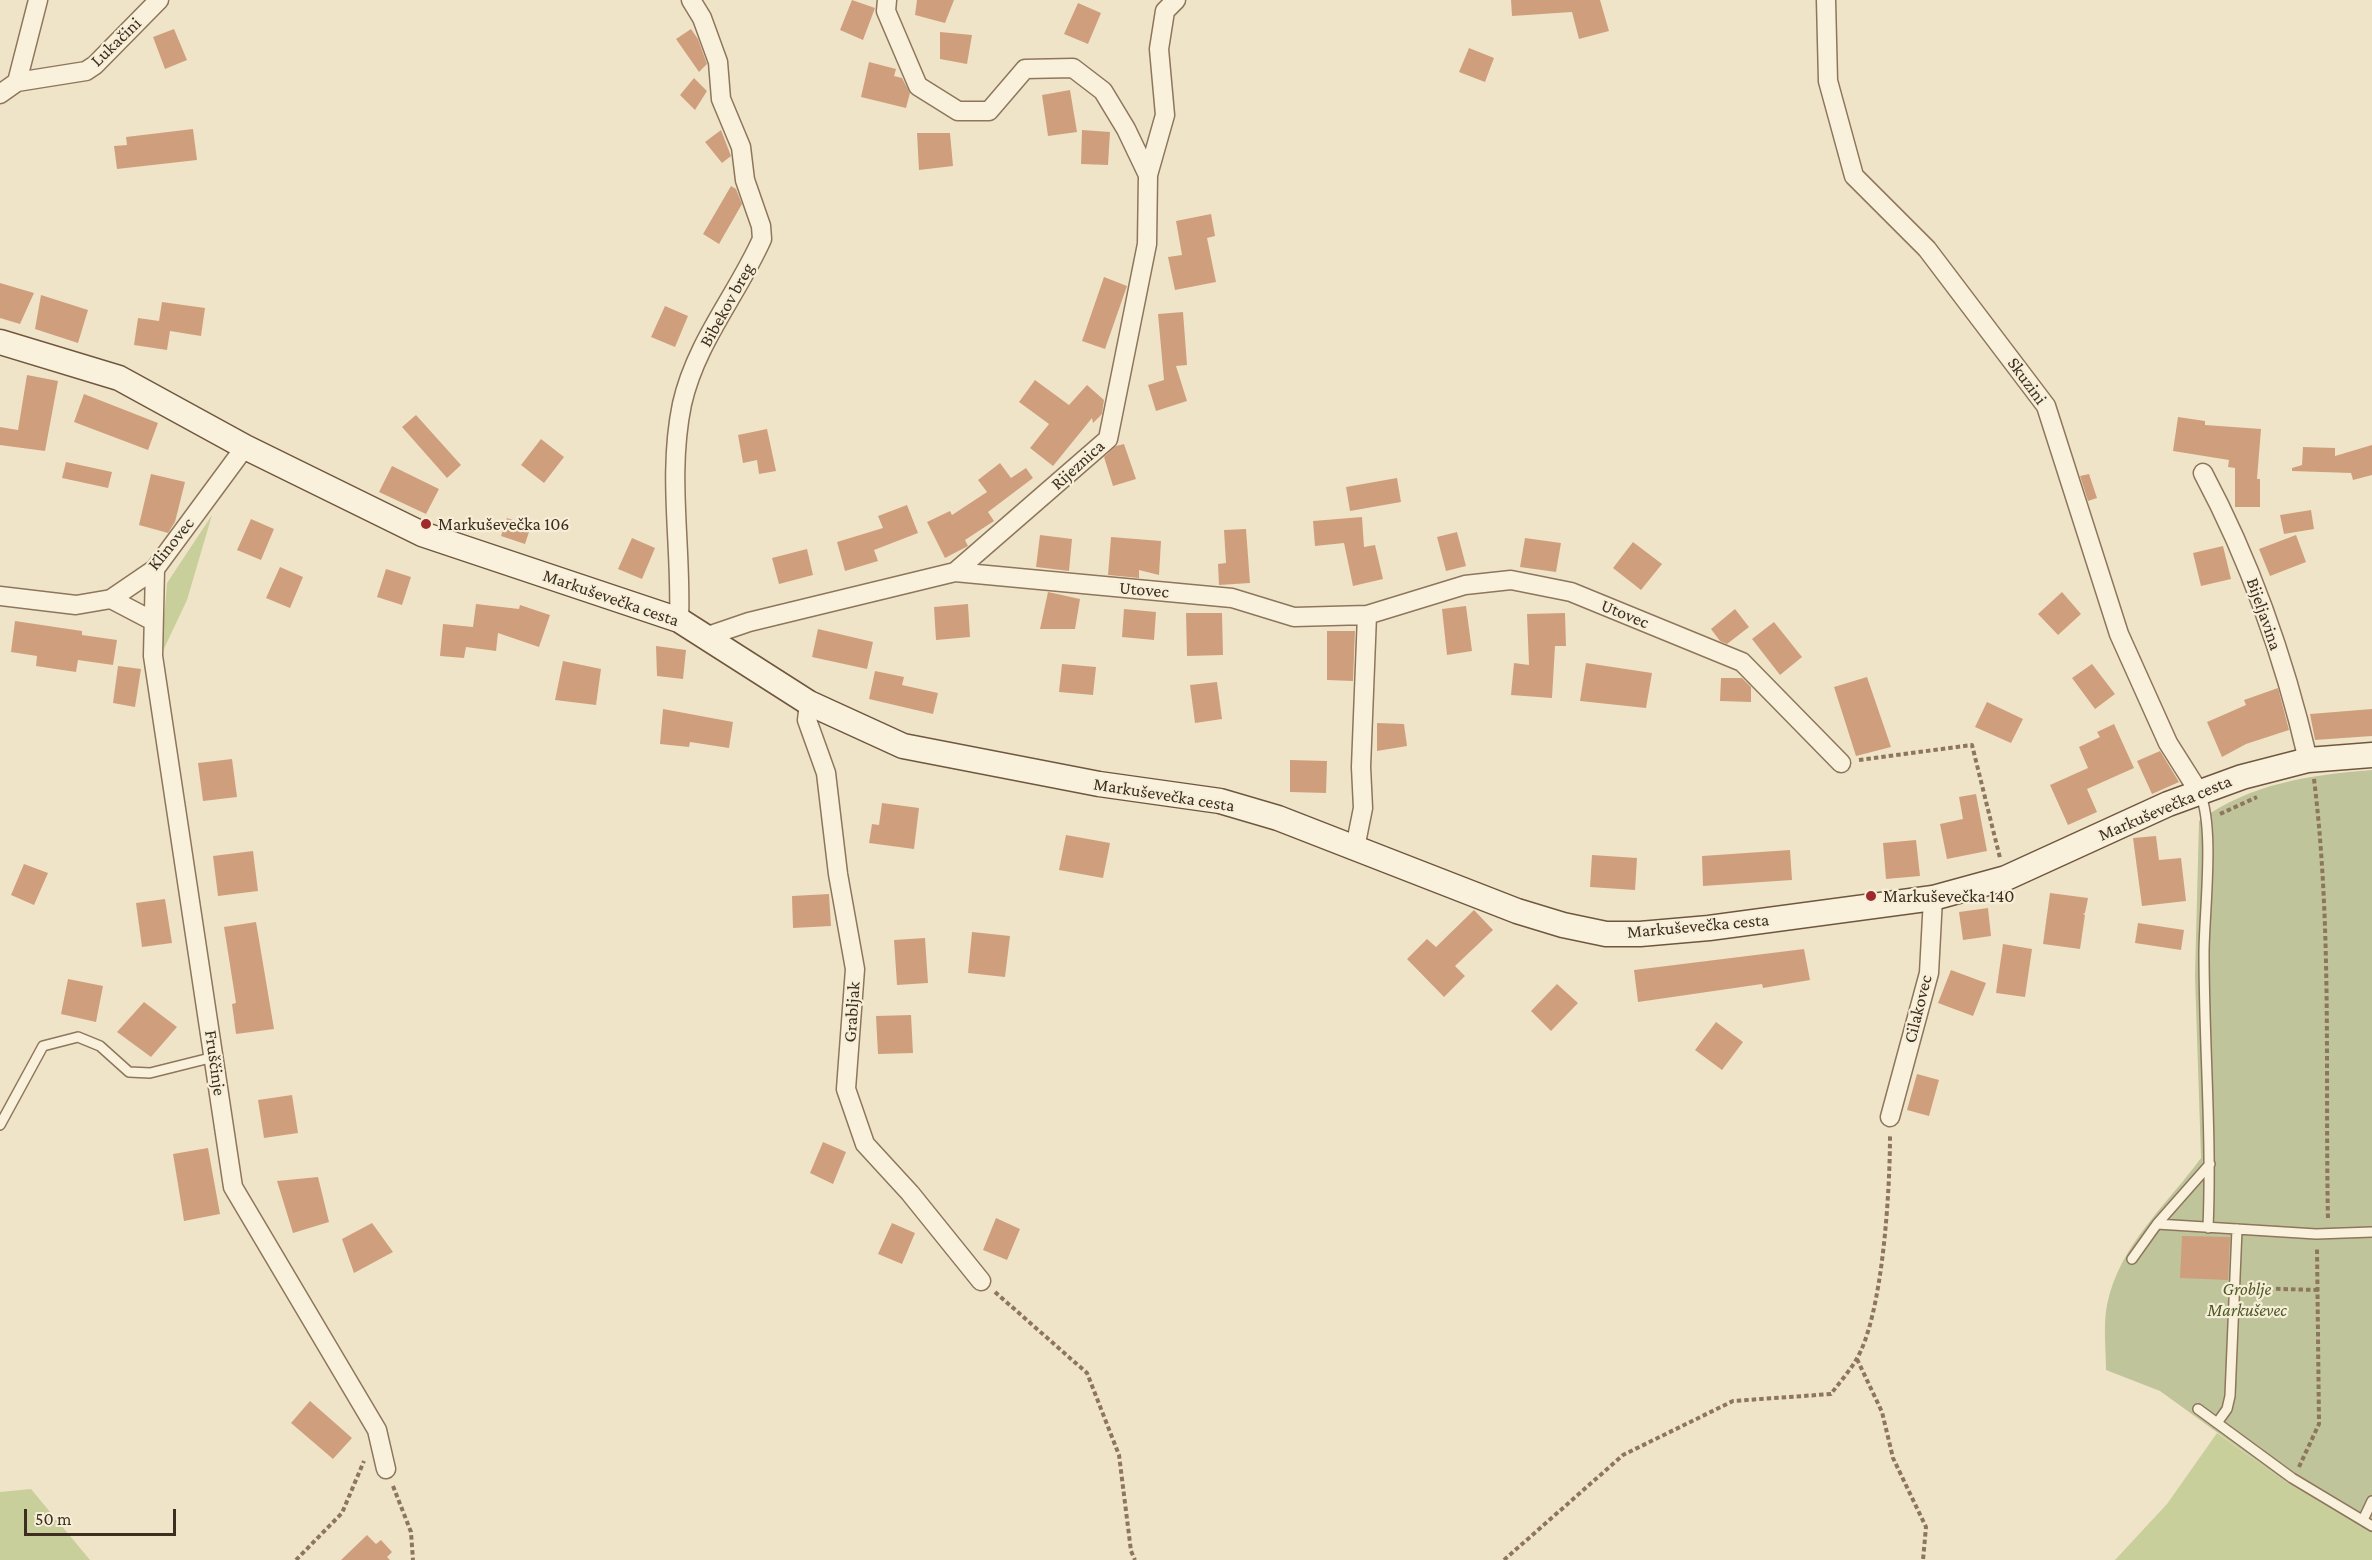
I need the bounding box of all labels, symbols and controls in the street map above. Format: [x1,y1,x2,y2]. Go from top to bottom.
street label: Lukačini [86,13,146,71]
street label: Bibekov breg [695,259,759,351]
street label: Skuzini [2003,353,2051,409]
street label: Rijeznica [1047,435,1109,495]
street label: Klinovec [143,513,199,575]
place label: Markuševečka 106 [438,513,569,535]
marker: Markuševečka 106 [419,517,433,531]
street label: Markuševečka cesta [540,565,682,631]
street label: Bijeljavina [2242,575,2286,653]
street label: Utovec [1118,577,1170,603]
street label: Utovec [1598,595,1652,633]
street label: Markuševečka cesta [2095,770,2235,846]
street label: Markuševečka cesta [1092,773,1236,817]
place label: Markuševečka 140 [1883,885,2015,907]
marker: Markuševečka 140 [1864,889,1878,903]
street label: Markuševečka cesta [1626,909,1770,943]
street label: Cilakovec [1899,973,1937,1045]
street label: Grabljak [839,981,865,1043]
street label: Fruščinje [200,1029,230,1097]
park label: Groblje Markuševec [2207,1278,2287,1320]
scale bar [27,1497,178,1535]
text: 50 m [35,1509,72,1529]

